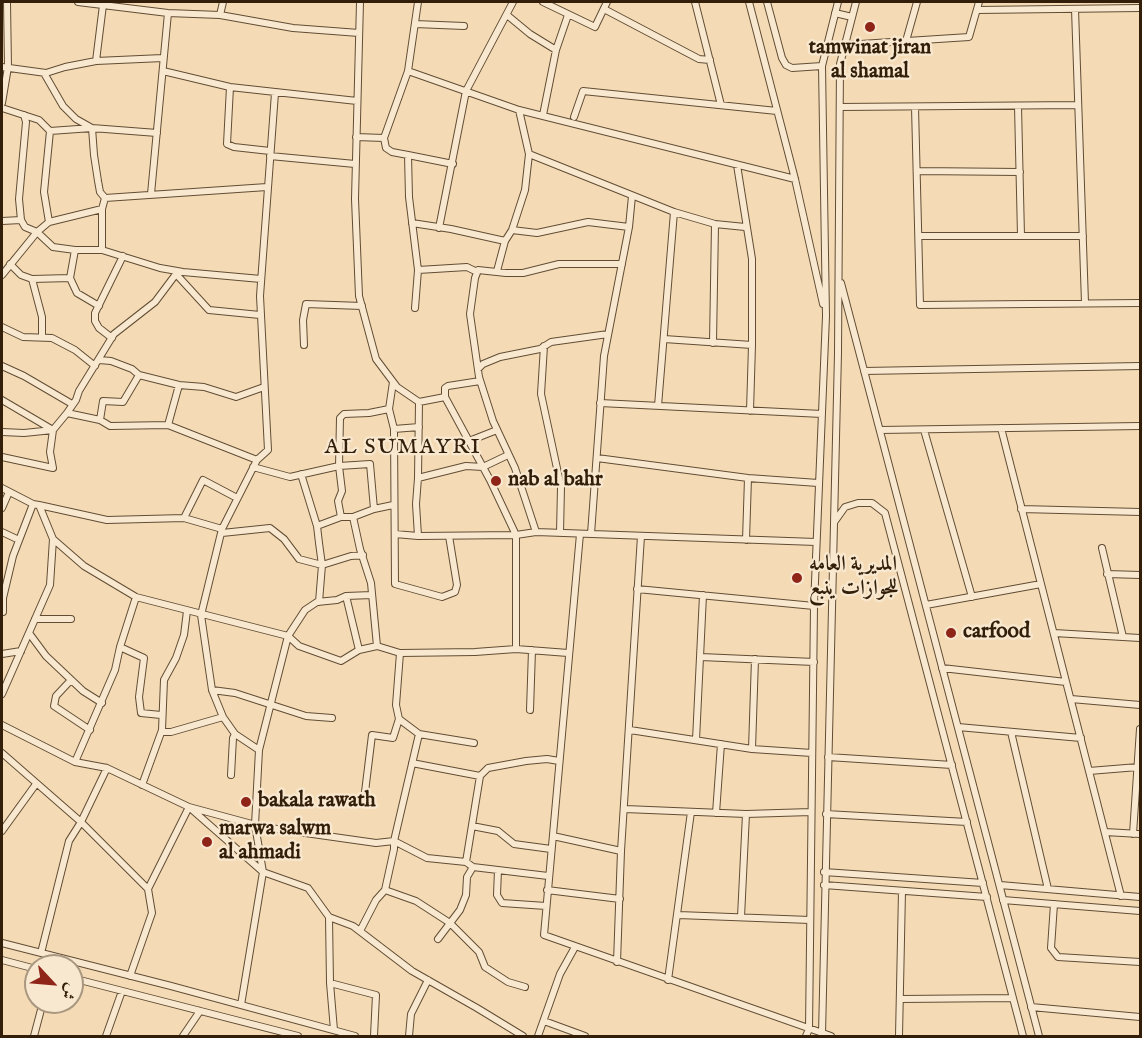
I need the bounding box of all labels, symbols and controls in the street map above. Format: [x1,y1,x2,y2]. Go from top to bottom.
marker: tamwinat jiran al shamal [863,20,877,34]
place label: tamwinat jiran al shamal [809,36,931,86]
district label: AL SUMAYRI [325,435,481,461]
place label: nab al bahr [508,468,603,494]
marker: nab al bahr [489,474,503,488]
place label: المديرية العامه للجوازات ينبع [809,553,898,603]
marker: المديرية العامه للجوازات ينبع [790,571,804,585]
place label: carfood [963,620,1030,646]
marker: carfood [944,626,958,640]
place label: bakala rawath [258,789,376,815]
marker: bakala rawath [239,795,253,809]
place label: marwa salwm al ahmadi [219,817,331,867]
marker: marwa salwm al ahmadi [200,835,214,849]
north arrow [24,954,84,1014]
text: ش [56,979,81,1003]

